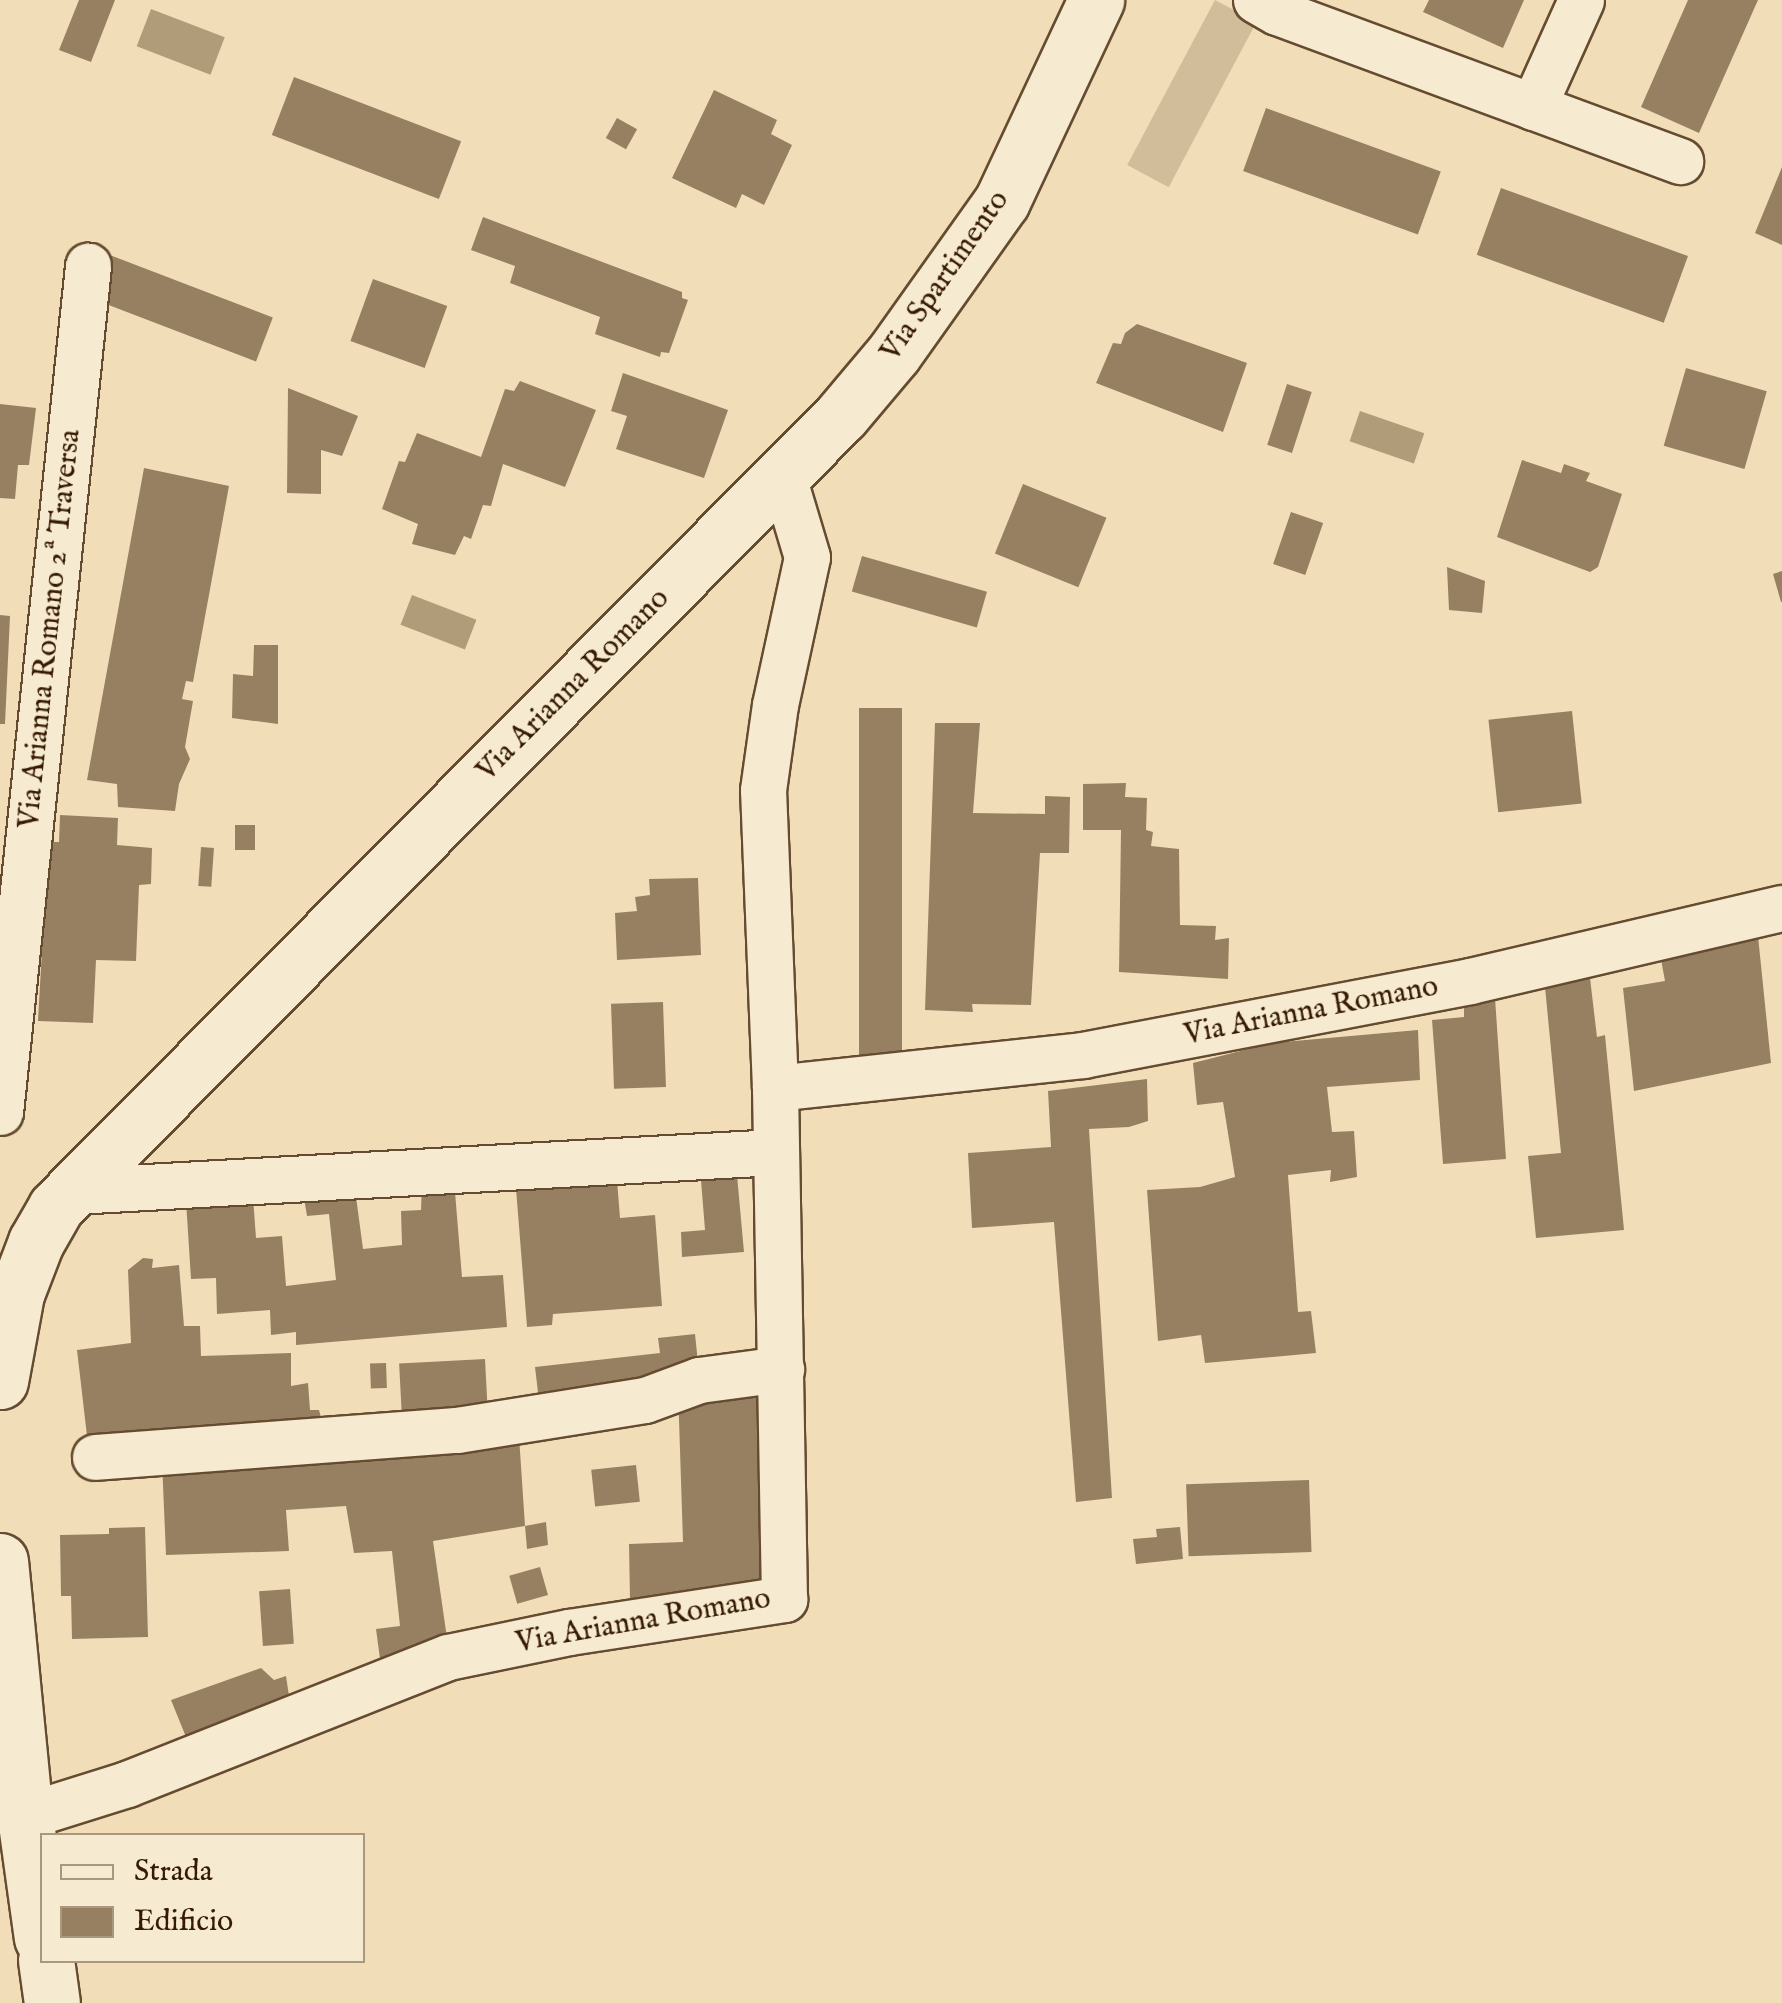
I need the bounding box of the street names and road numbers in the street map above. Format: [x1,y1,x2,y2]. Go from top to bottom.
street label: Via Spartimento [873,184,1017,368]
street label: Via Arianna Romano 2ª Traversa [11,428,89,830]
street label: Via Arianna Romano [469,581,677,789]
street label: Via Arianna Romano [1181,969,1441,1053]
street label: Via Arianna Romano [513,1581,773,1661]

